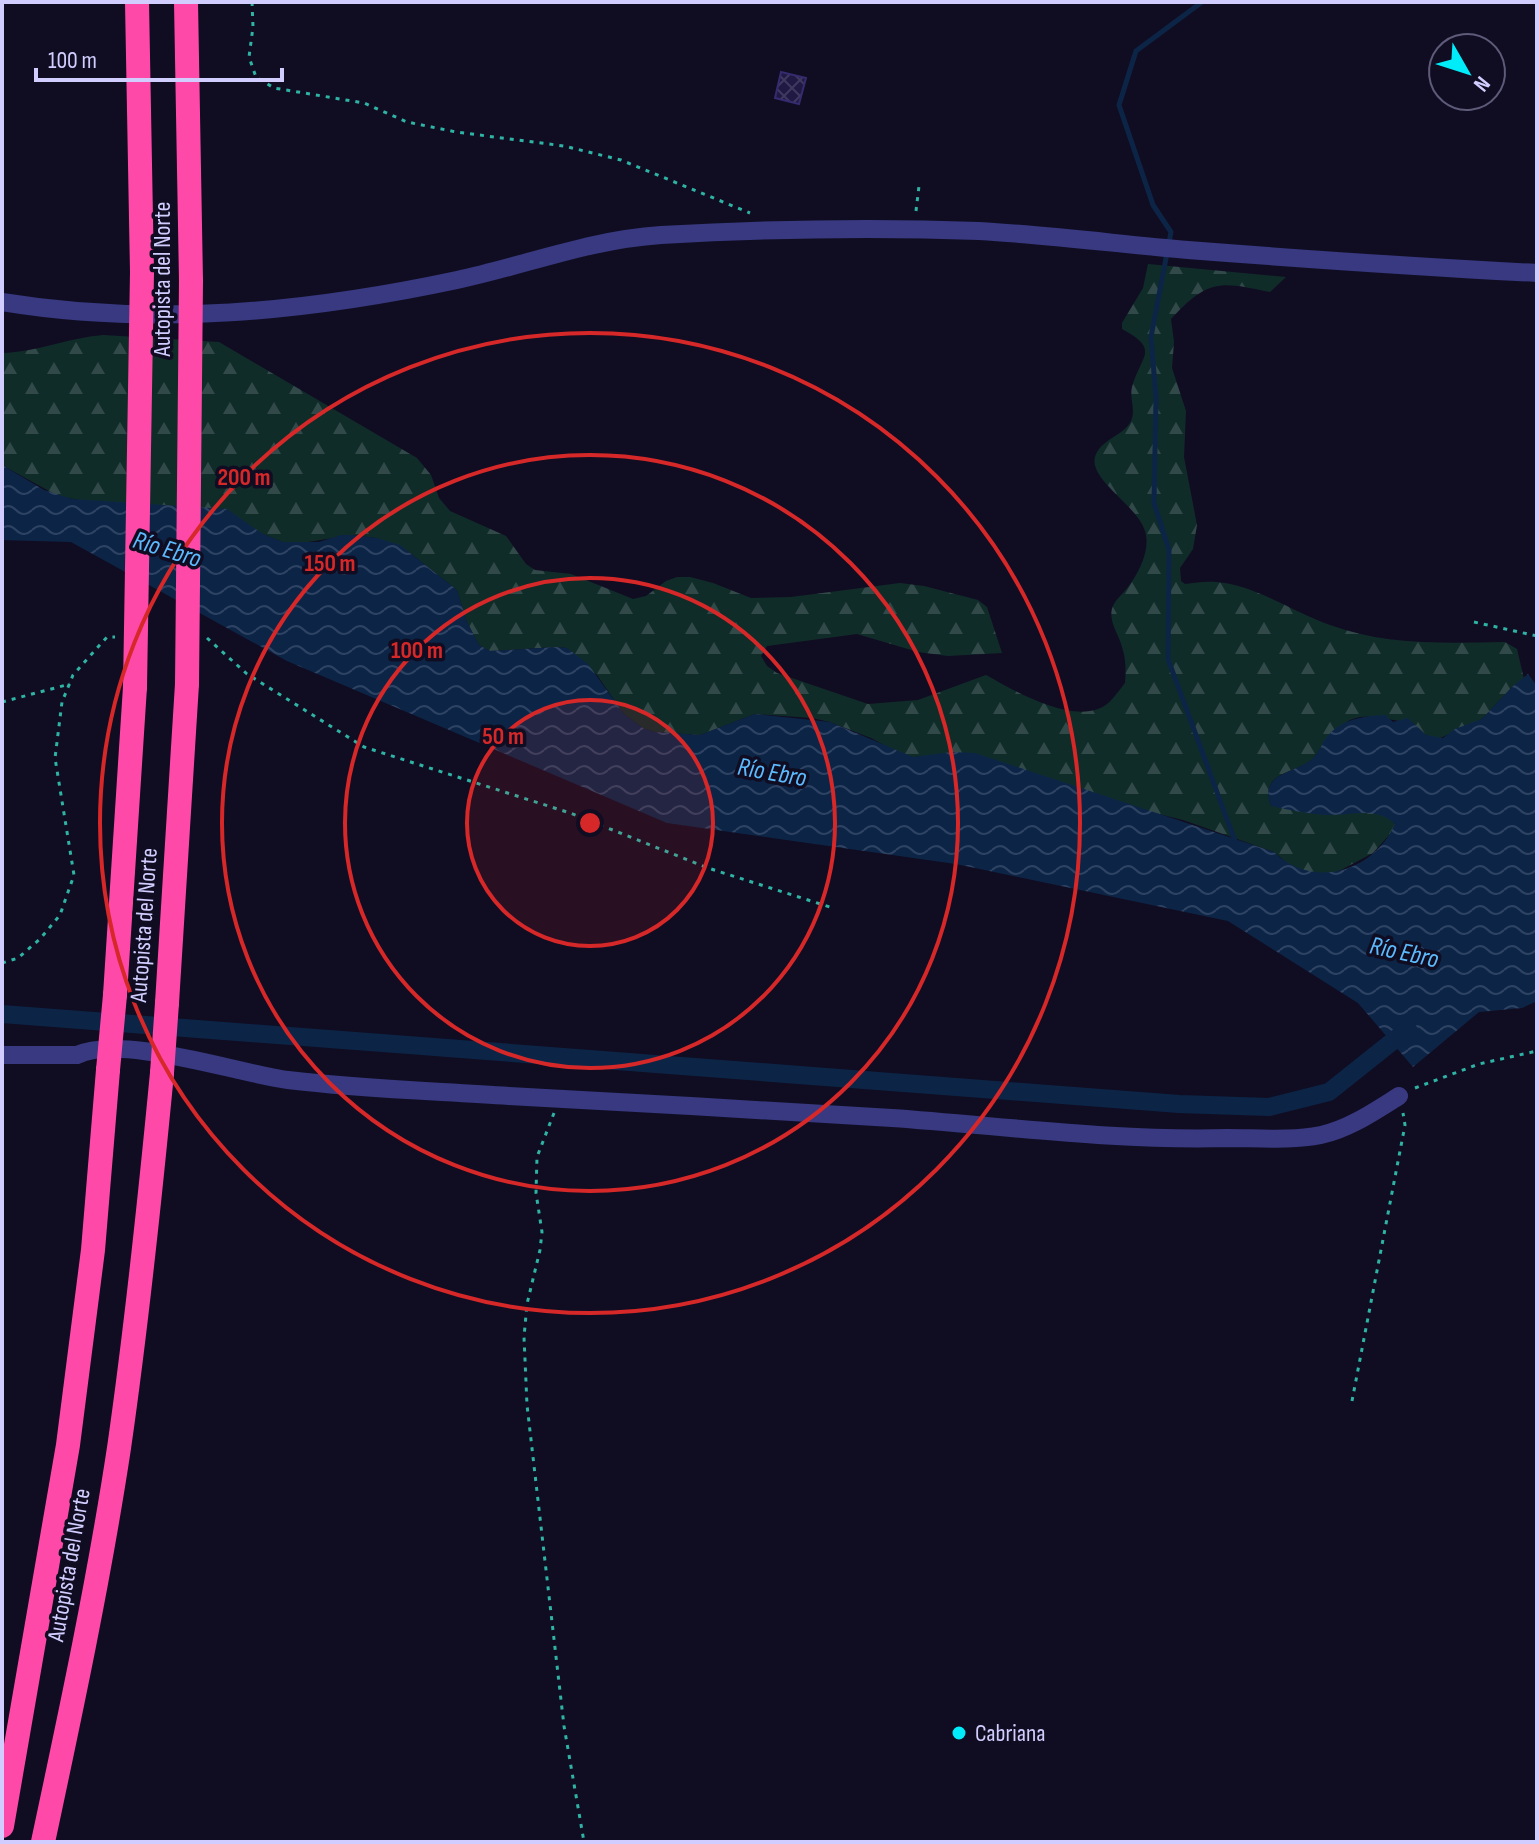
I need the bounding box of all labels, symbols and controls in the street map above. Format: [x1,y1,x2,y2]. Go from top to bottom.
scale bar [36,32,282,82]
north arrow [1427,32,1507,112]
text: 100 m [48,46,97,75]
text: N [1467,71,1496,97]
street label: Autopista del Norte [148,202,177,357]
text: 200 m [217,463,271,492]
water label: Río Ebro [129,525,205,575]
text: 150 m [304,549,356,578]
text: 100 m [391,636,443,665]
text: 50 m [482,722,524,751]
water label: Río Ebro [735,752,809,794]
centre of rings [576,809,604,837]
street label: Autopista del Norte [124,847,164,1004]
water label: Río Ebro [1367,931,1442,975]
street label: Autopista del Norte [41,1486,97,1645]
place label: Cabriana [975,1719,1046,1748]
marker: Cabriana [950,1724,968,1742]

